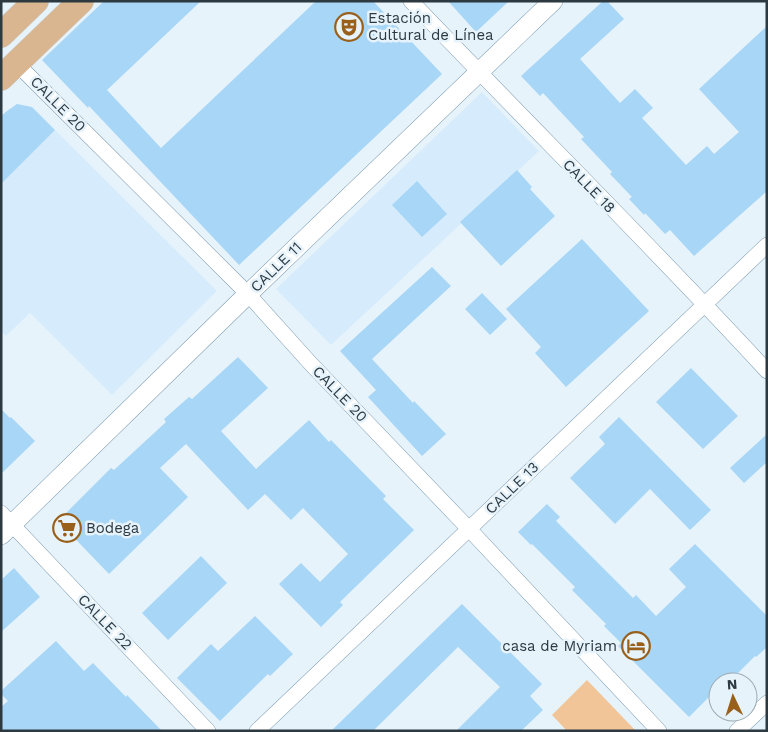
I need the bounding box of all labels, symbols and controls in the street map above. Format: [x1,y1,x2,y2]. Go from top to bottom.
place label: Estación Cultural de Línea [368,9,494,44]
theatre icon: Estación Cultural de Línea [334,12,364,42]
street label: CALLE 20 [27,73,89,135]
street label: CALLE 18 [559,155,619,217]
street label: CALLE 11 [247,238,305,296]
street label: CALLE 20 [309,362,371,426]
street label: CALLE 13 [482,458,542,518]
supermarket icon: Bodega [52,513,82,543]
place label: Bodega [86,519,140,537]
street label: CALLE 22 [74,590,136,654]
hotel icon: casa de Myriam [621,631,651,661]
place label: casa de Myriam [502,637,617,655]
north arrow [708,672,758,722]
text: N [726,676,738,692]

